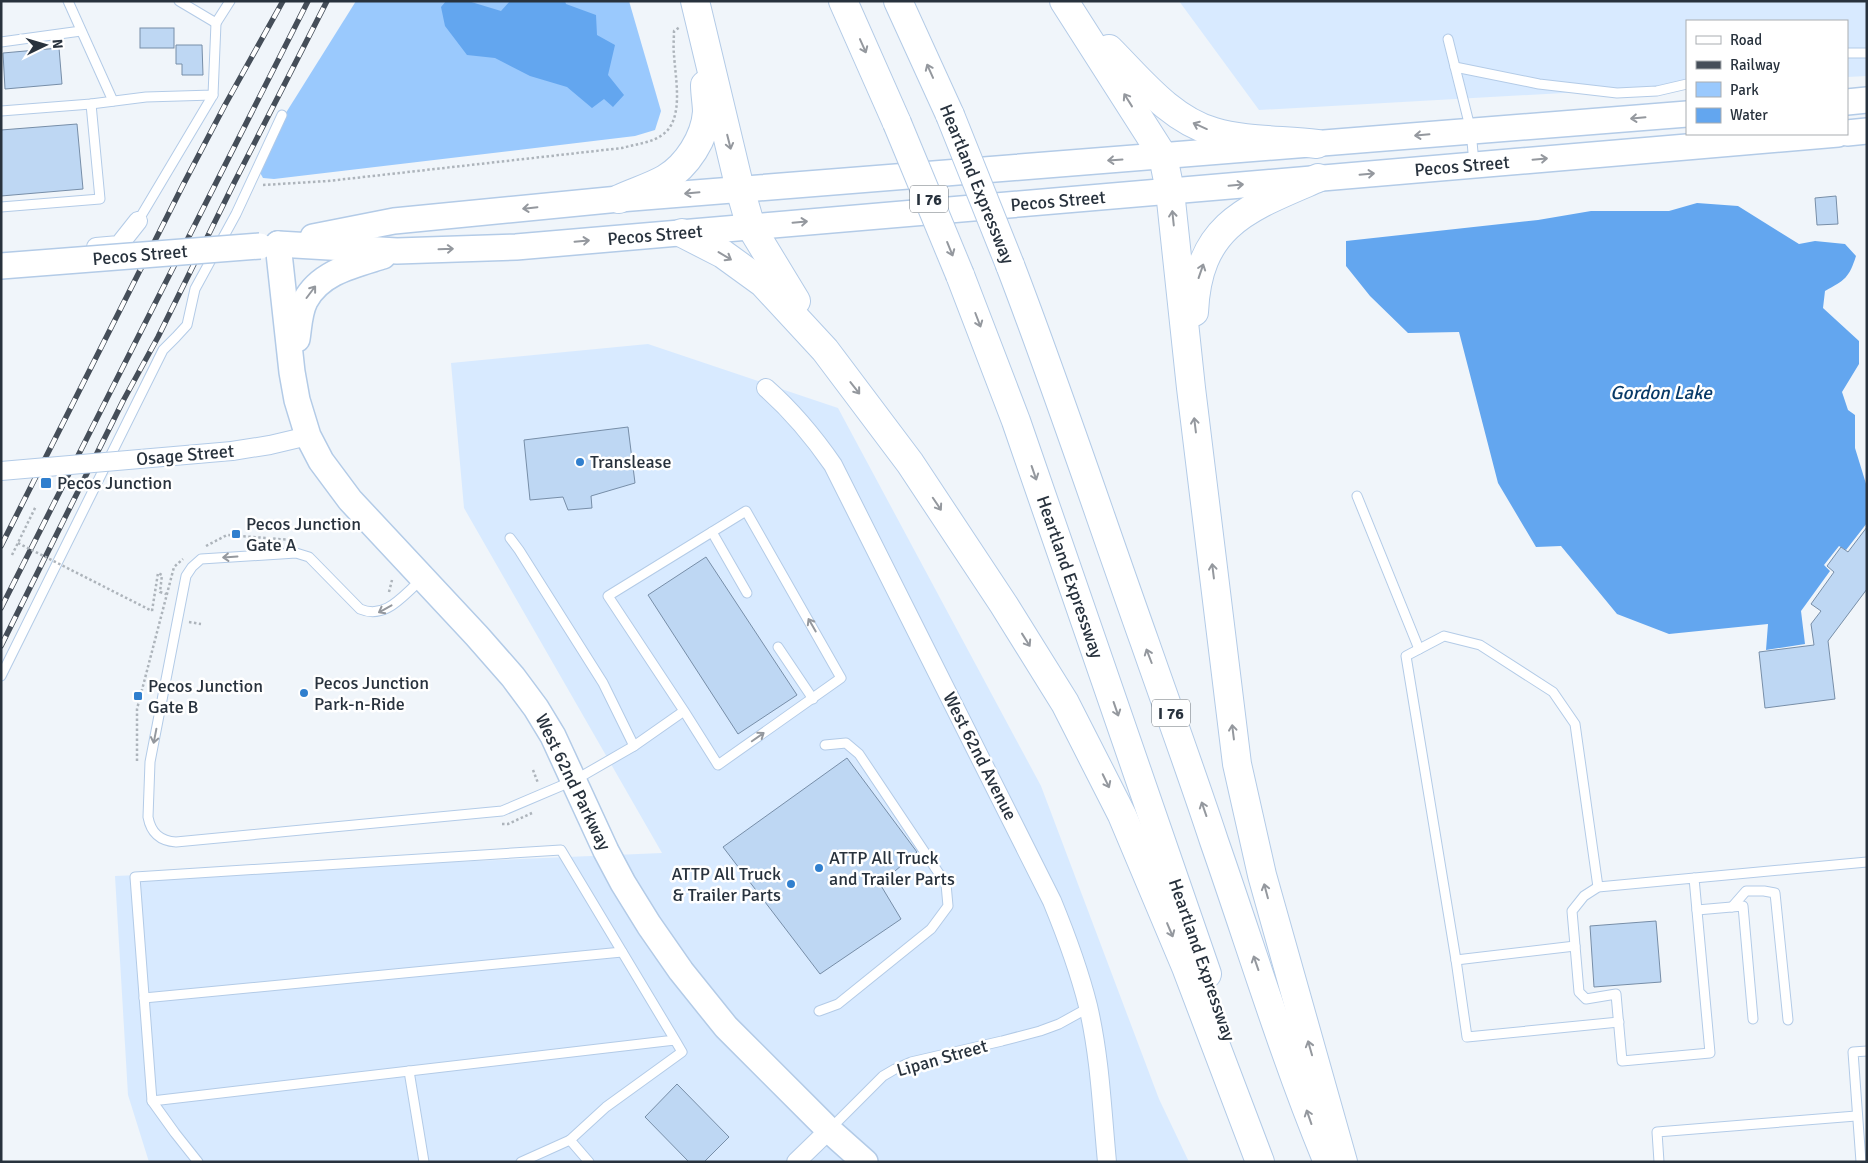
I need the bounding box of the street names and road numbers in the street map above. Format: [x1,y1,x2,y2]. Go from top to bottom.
street label: Heartland Expressway [935,101,1019,268]
street label: Pecos Street [1414,151,1510,181]
road number: I 76 [910,185,948,212]
street label: Pecos Street [1010,186,1106,216]
street label: Pecos Street [607,220,703,250]
street label: Pecos Street [92,240,188,270]
street label: Osage Street [135,440,235,470]
street label: Heartland Expressway [1032,493,1108,662]
street label: West 62nd Avenue [938,688,1022,824]
road number: I 76 [1152,700,1190,726]
street label: West 62nd Parkway [530,710,616,854]
street label: Heartland Expressway [1164,876,1240,1045]
street label: Lipan Street [894,1035,990,1081]

